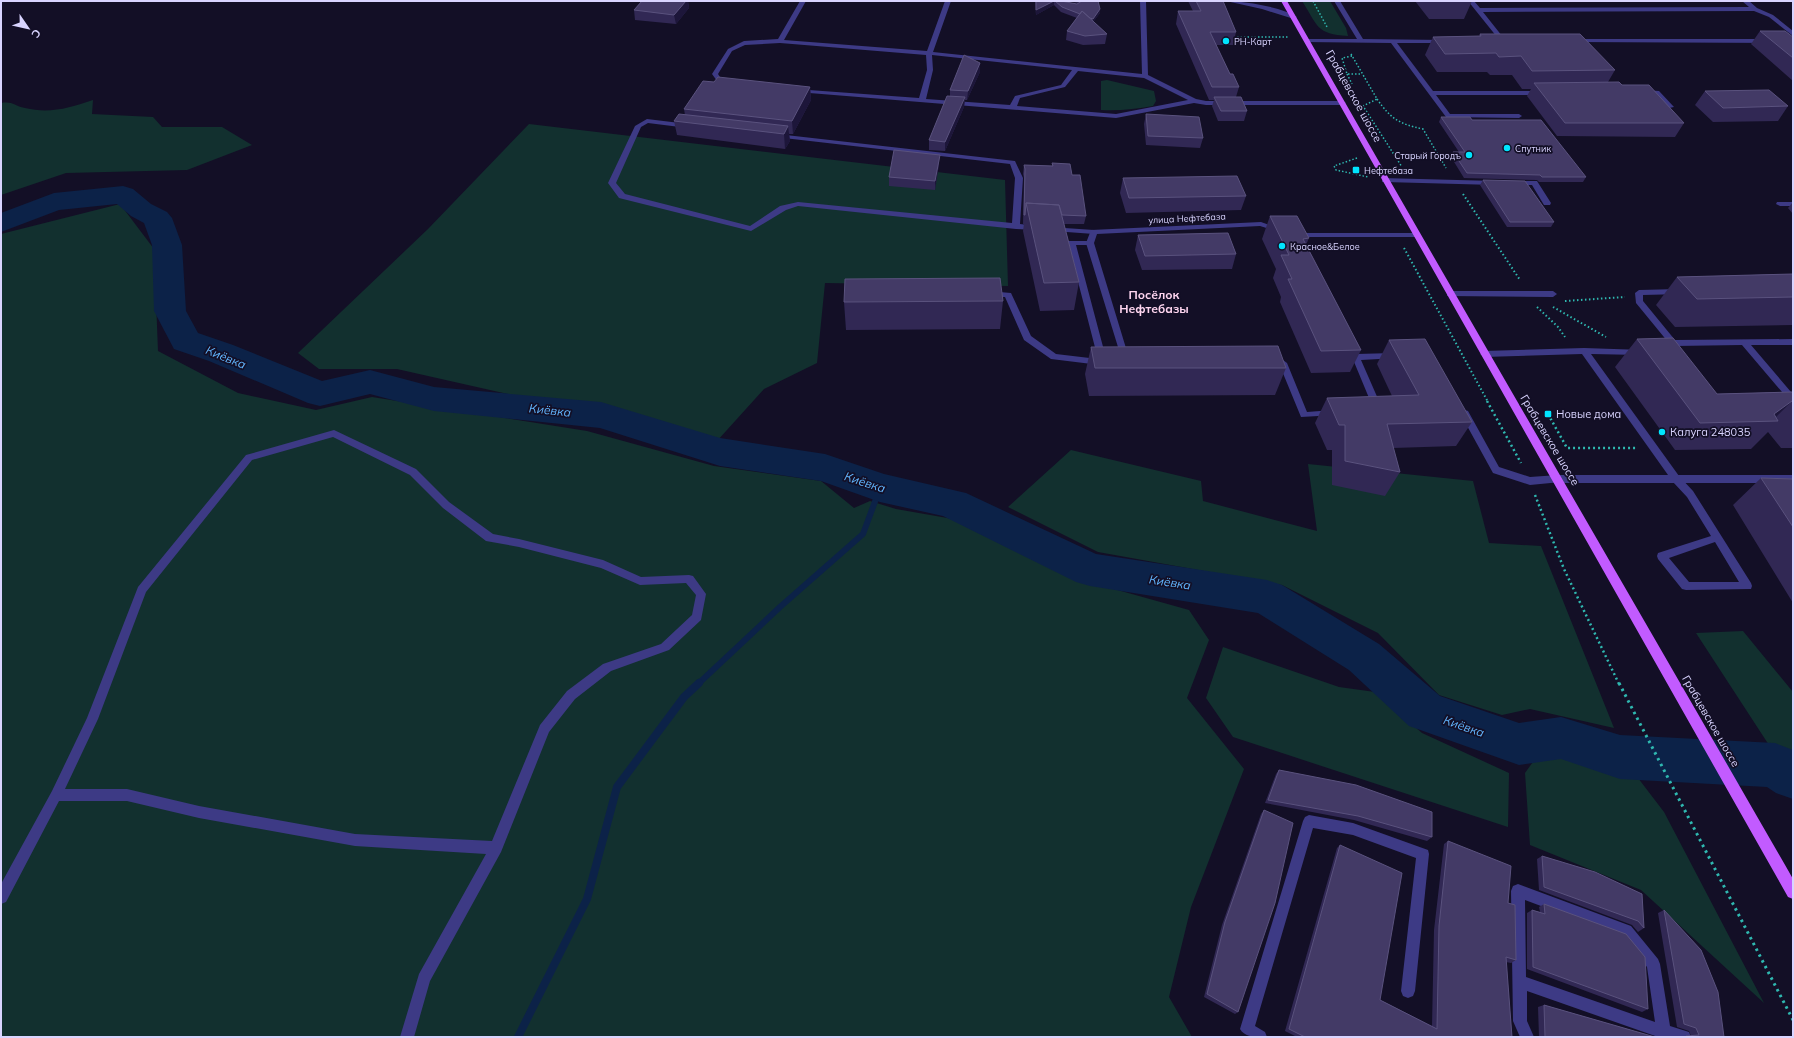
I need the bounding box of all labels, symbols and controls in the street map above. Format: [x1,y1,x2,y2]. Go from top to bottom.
north arrow [8,8,48,48]
text: С [28,27,44,41]
marker: РН-Карт [1221,36,1231,46]
place label: РН-Карт [1234,36,1272,47]
street label: Грабцевское шоссе [1323,47,1385,145]
marker: Спутник [1502,143,1512,153]
place label: Спутник [1515,143,1551,155]
place label: Старый Городъ [1394,150,1461,161]
marker: Старый Городъ [1464,150,1474,160]
marker: Нефтебаза [1351,165,1361,175]
place label: Нефтебаза [1364,165,1413,176]
street label: улица Нефтебаза [1148,210,1226,227]
marker: Красное&Белое [1277,241,1287,251]
place label: Красное&Белое [1290,241,1360,252]
district label: Посёлок Нефтебазы [1119,287,1189,316]
water label: Киёвка [204,342,248,372]
street label: Грабцевское шоссе [1517,392,1583,488]
water label: Киёвка [528,400,572,420]
place label: Новые дома [1556,407,1621,421]
marker: Новые дома [1543,409,1553,419]
place label: Калуга 248035 [1670,425,1751,439]
marker: Калуга 248035 [1657,427,1667,437]
water label: Киёвка [843,468,887,496]
water label: Киёвка [1148,571,1192,593]
street label: Грабцевское шоссе [1679,673,1743,769]
water label: Киёвка [1442,712,1486,740]

